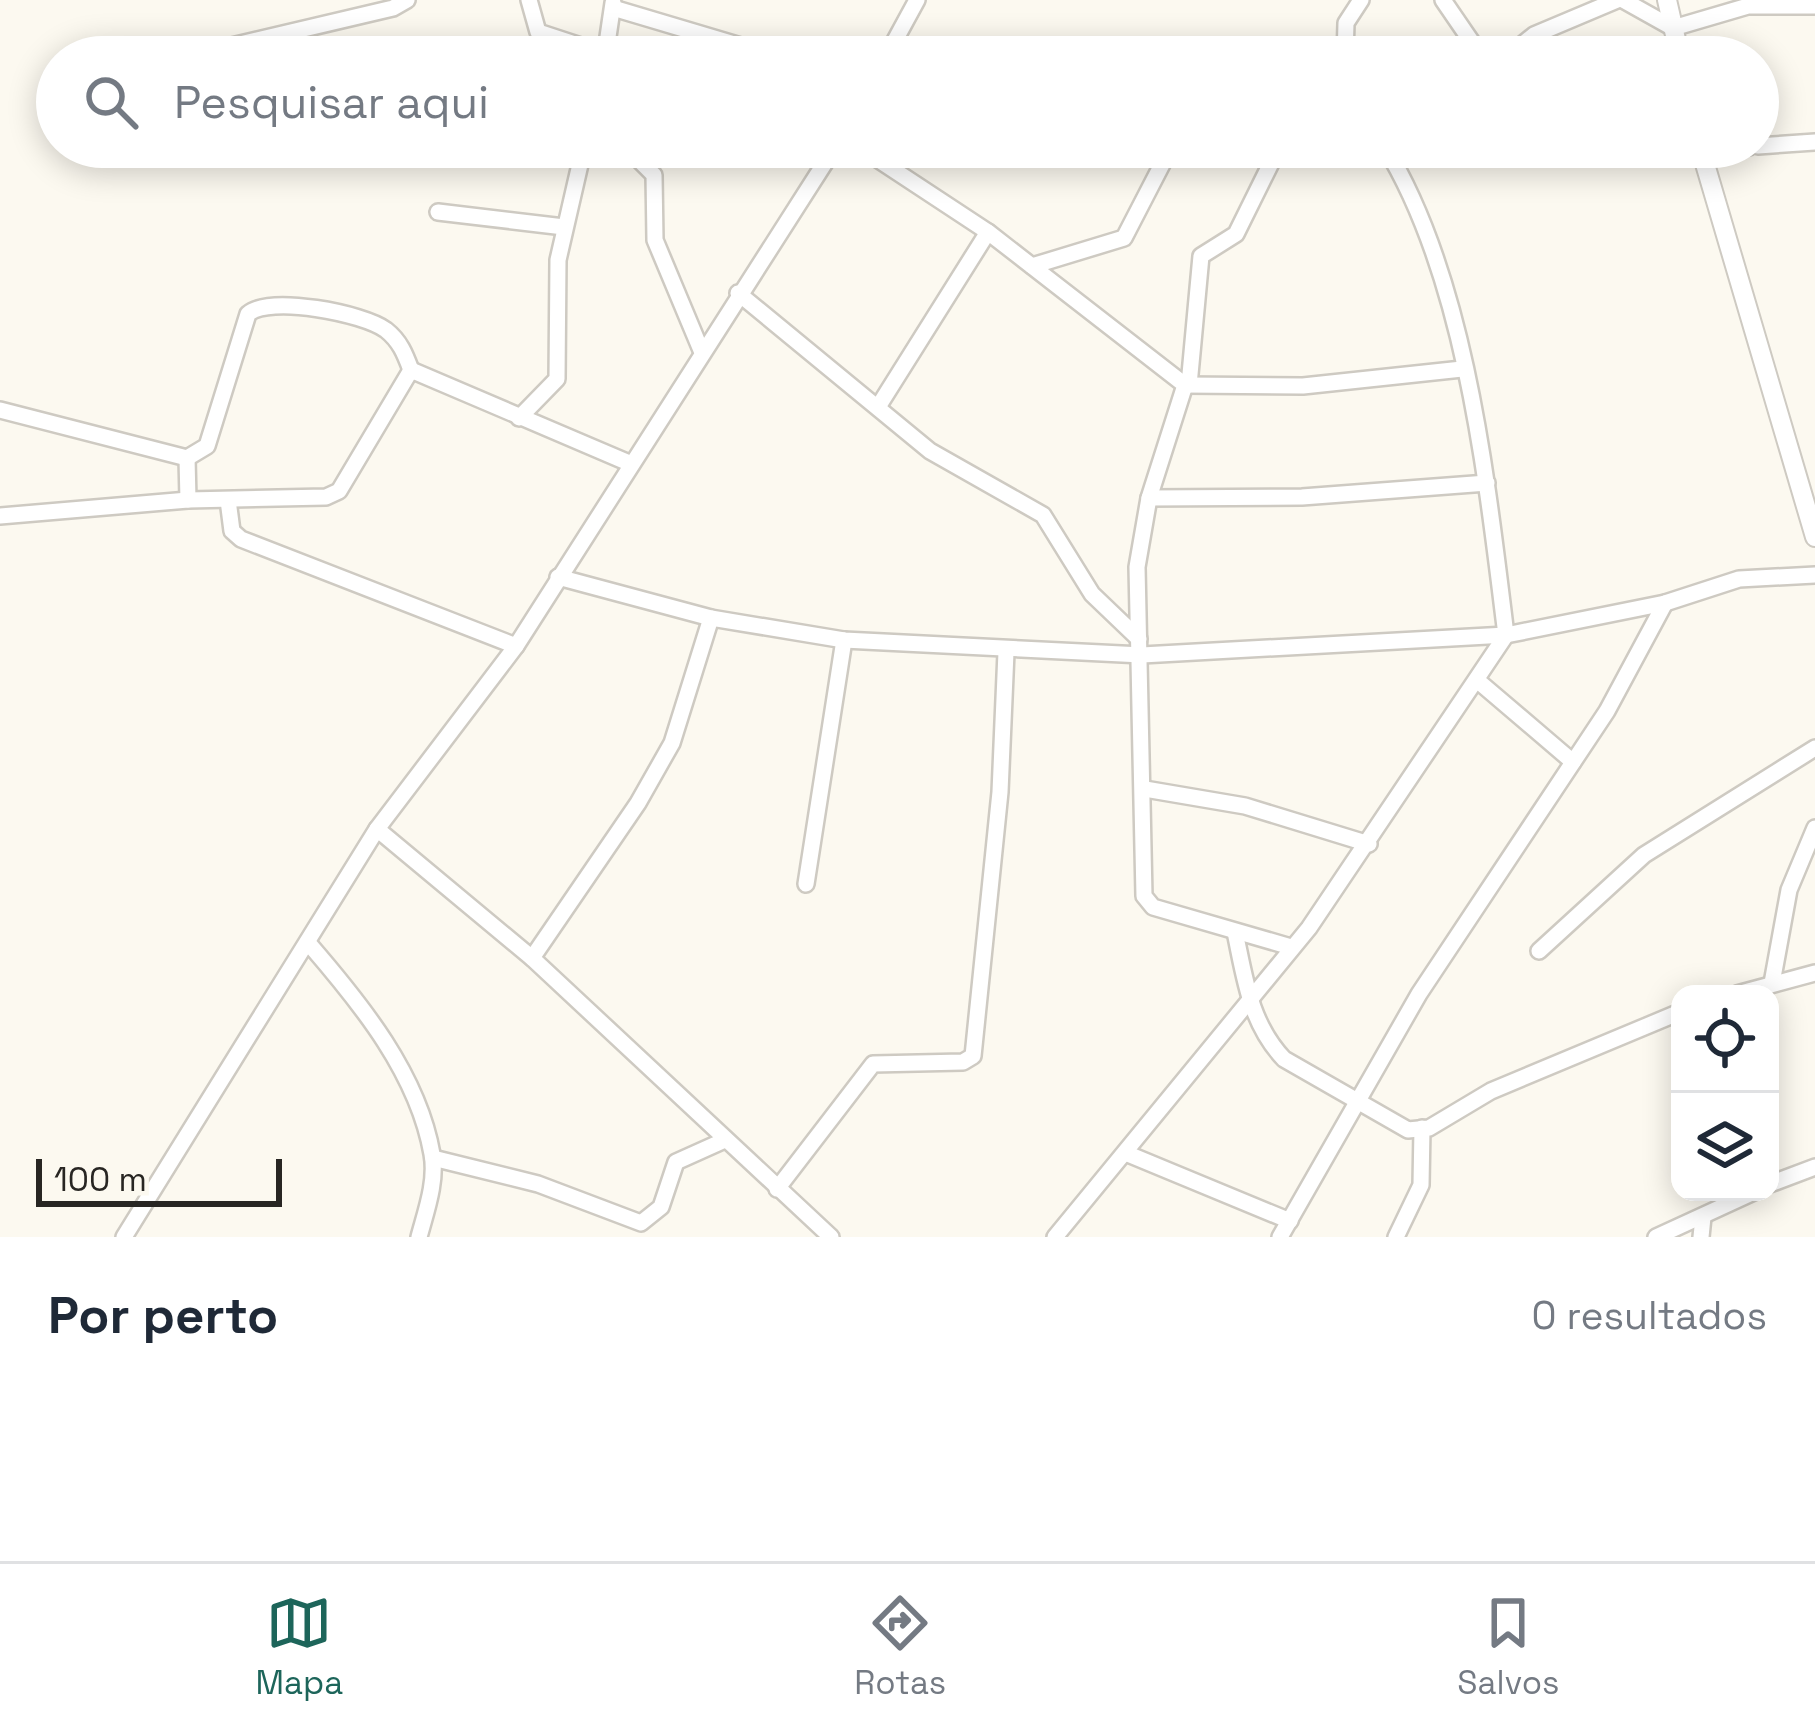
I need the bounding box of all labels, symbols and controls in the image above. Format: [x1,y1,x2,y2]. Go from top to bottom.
search box [36,36,1779,168]
icon: search [78,69,144,135]
text: Pesquisar aqui [174,74,489,131]
map controls [1671,985,1779,1201]
button: locate [1671,985,1779,1093]
button: layers [1671,1093,1779,1201]
scale bar [36,1153,282,1206]
text: 100 m [54,1159,147,1201]
text: Por perto [48,1283,278,1348]
text: 0 resultados [1531,1291,1767,1340]
tab: Mapa [256,1590,343,1704]
tab: Rotas [854,1590,946,1704]
tab: Salvos [1457,1590,1559,1704]

